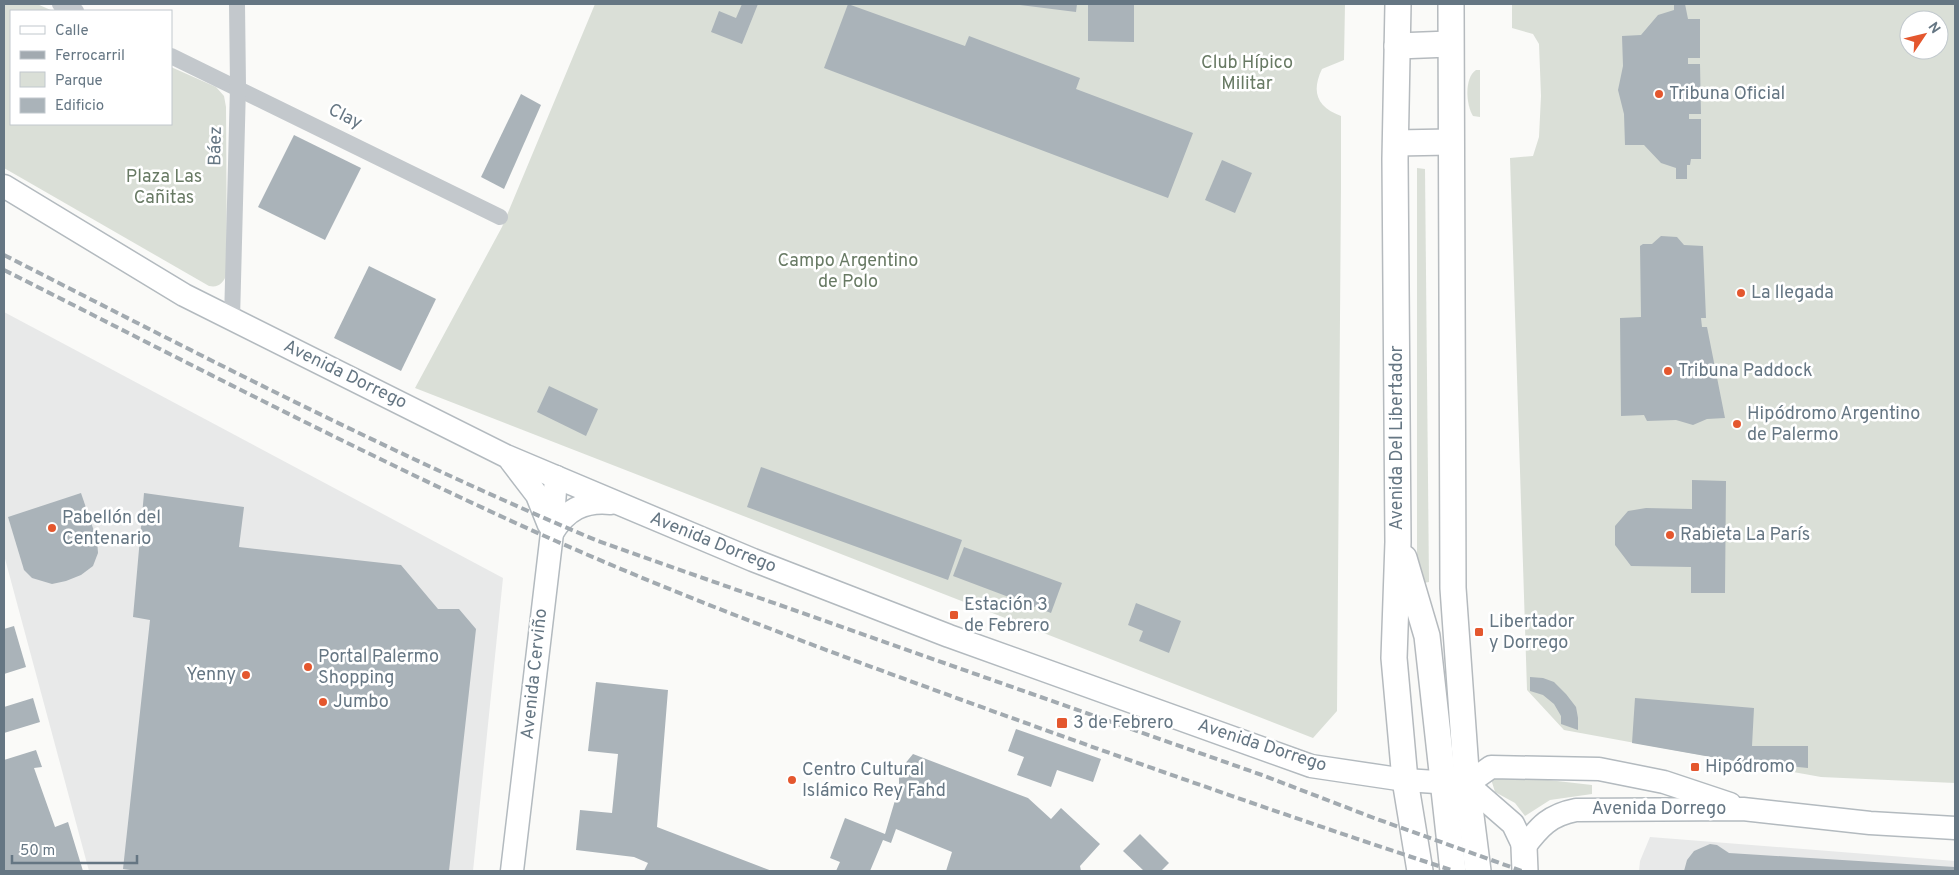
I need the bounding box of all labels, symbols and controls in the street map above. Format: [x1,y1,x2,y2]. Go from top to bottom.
legend [10,10,172,125]
north arrow [1899,10,1949,60]
text: N [1924,19,1943,37]
text: Calle [55,22,89,41]
text: Ferrocarril [55,47,125,66]
park label: Club Hípico Militar [1201,52,1293,96]
text: Parque [55,72,103,91]
place label: Tribuna Oficial [1669,83,1785,106]
marker: Tribuna Oficial [1653,88,1665,100]
text: Edificio [55,97,104,116]
street label: Clay [324,99,366,135]
street label: Báez [204,126,228,166]
park label: Plaza Las Cañitas [126,166,202,210]
park label: Campo Argentino de Polo [778,250,918,294]
place label: La llegada [1751,282,1834,305]
marker: La llegada [1735,287,1747,299]
street label: Avenida Dorrego [280,335,410,415]
street label: Avenida Del Libertador [1386,345,1409,531]
place label: Tribuna Paddock [1678,360,1813,383]
marker: Tribuna Paddock [1662,365,1674,377]
place label: Hipódromo Argentino de Palermo [1747,403,1920,447]
marker: Hipódromo Argentino de Palermo [1731,418,1743,430]
place label: Pabellón del Centenario [62,507,161,551]
street label: Avenida Dorrego [646,507,780,579]
marker: Pabellón del Centenario [46,522,58,534]
place label: Rabieta La París [1680,524,1810,547]
marker: Rabieta La París [1664,529,1676,541]
place label: Estación 3 de Febrero [964,594,1049,638]
street label: Avenida Cerviño [517,607,553,741]
marker: Estación 3 de Febrero [948,609,960,621]
place label: Libertador y Dorrego [1489,611,1575,655]
marker: Libertador y Dorrego [1473,626,1485,638]
place label: Portal Palermo Shopping [318,646,439,690]
marker: Portal Palermo Shopping [302,661,314,673]
place label: Yenny [186,664,236,687]
marker: Yenny [240,669,252,681]
place label: Jumbo [333,691,389,714]
marker: Jumbo [317,696,329,708]
place label: 3 de Febrero [1073,712,1174,735]
street label: Avenida Dorrego [1195,714,1329,778]
marker: 3 de Febrero [1055,716,1069,730]
place label: Hipódromo [1705,756,1795,779]
place label: Centro Cultural Islámico Rey Fahd [802,759,946,803]
marker: Hipódromo [1689,761,1701,773]
marker: Centro Cultural Islámico Rey Fahd [786,774,798,786]
street label: Avenida Dorrego [1592,798,1726,821]
scale bar [12,832,138,864]
text: 50 m [20,842,55,861]

